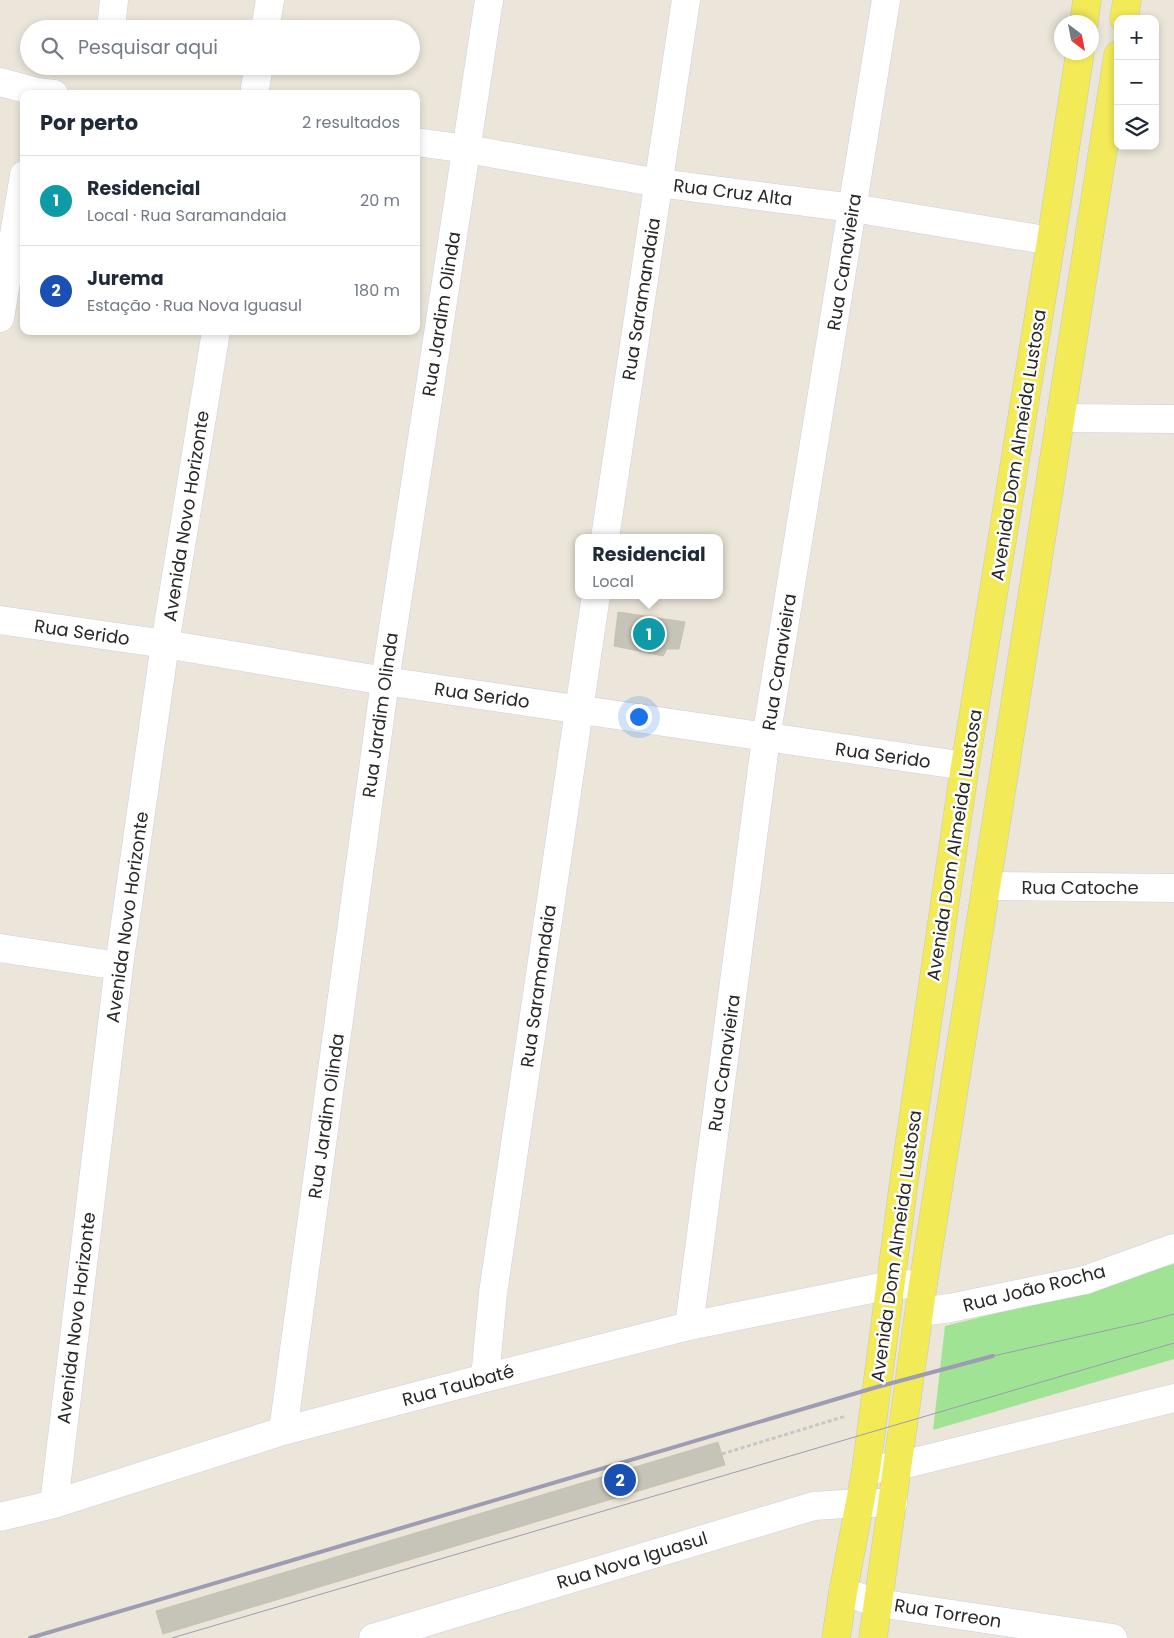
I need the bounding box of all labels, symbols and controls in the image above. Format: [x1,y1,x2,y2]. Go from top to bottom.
north arrow [1054,15,1099,60]
map controls [1114,15,1159,150]
button: + [1114,15,1159,60]
search box [20,20,420,75]
icon: search [38,34,66,62]
text: Pesquisar aqui [78,34,218,61]
button: − [1114,60,1159,105]
button: layers [1114,105,1159,150]
text: Por perto [40,108,138,137]
text: 2 resultados [302,111,400,134]
street label: Rua Cruz Alta [672,172,794,212]
text: Residencial [87,175,200,202]
text: 1 [53,189,59,212]
text: 20 m [360,189,400,212]
street label: Rua Canavieira [821,192,867,332]
text: Local · Rua Saramandaia [87,204,287,227]
street label: Rua Saramandaia [616,216,666,382]
street label: Rua Jardim Olinda [416,230,466,398]
text: Jurema [87,265,164,292]
text: 2 [51,279,61,302]
text: 180 m [354,279,400,302]
text: Estação · Rua Nova Iguasul [87,294,302,317]
street label: Avenida Dom Almeida Lustosa [984,308,1052,582]
street label: Avenida Novo Horizonte [157,409,215,623]
popup [575,534,723,599]
text: Residencial [592,541,706,568]
text: Local [592,570,634,593]
street label: Rua Canavieira [756,592,802,732]
street label: Rua Serido [33,613,131,651]
pin: 1 [633,615,665,653]
street label: Rua Jardim Olinda [356,631,404,799]
street label: Rua Serido [433,676,531,714]
your location [626,704,652,730]
street label: Avenida Dom Almeida Lustosa [920,708,988,982]
street label: Rua Serido [834,736,932,774]
street label: Avenida Novo Horizonte [100,810,154,1024]
street label: Rua Catoche [1021,875,1139,900]
street label: Rua Saramandaia [514,903,562,1069]
street label: Rua Canavieira [702,993,746,1133]
street label: Rua Jardim Olinda [302,1032,350,1200]
street label: Avenida Dom Almeida Lustosa [865,1108,927,1384]
street label: Avenida Novo Horizonte [51,1211,101,1425]
street label: Rua João Rocha [960,1258,1108,1318]
street label: Rua Taubaté [399,1358,517,1412]
pin: 2 [604,1461,636,1499]
street label: Rua Nova Iguasul [554,1525,710,1595]
street label: Rua Torreon [893,1592,1003,1634]

